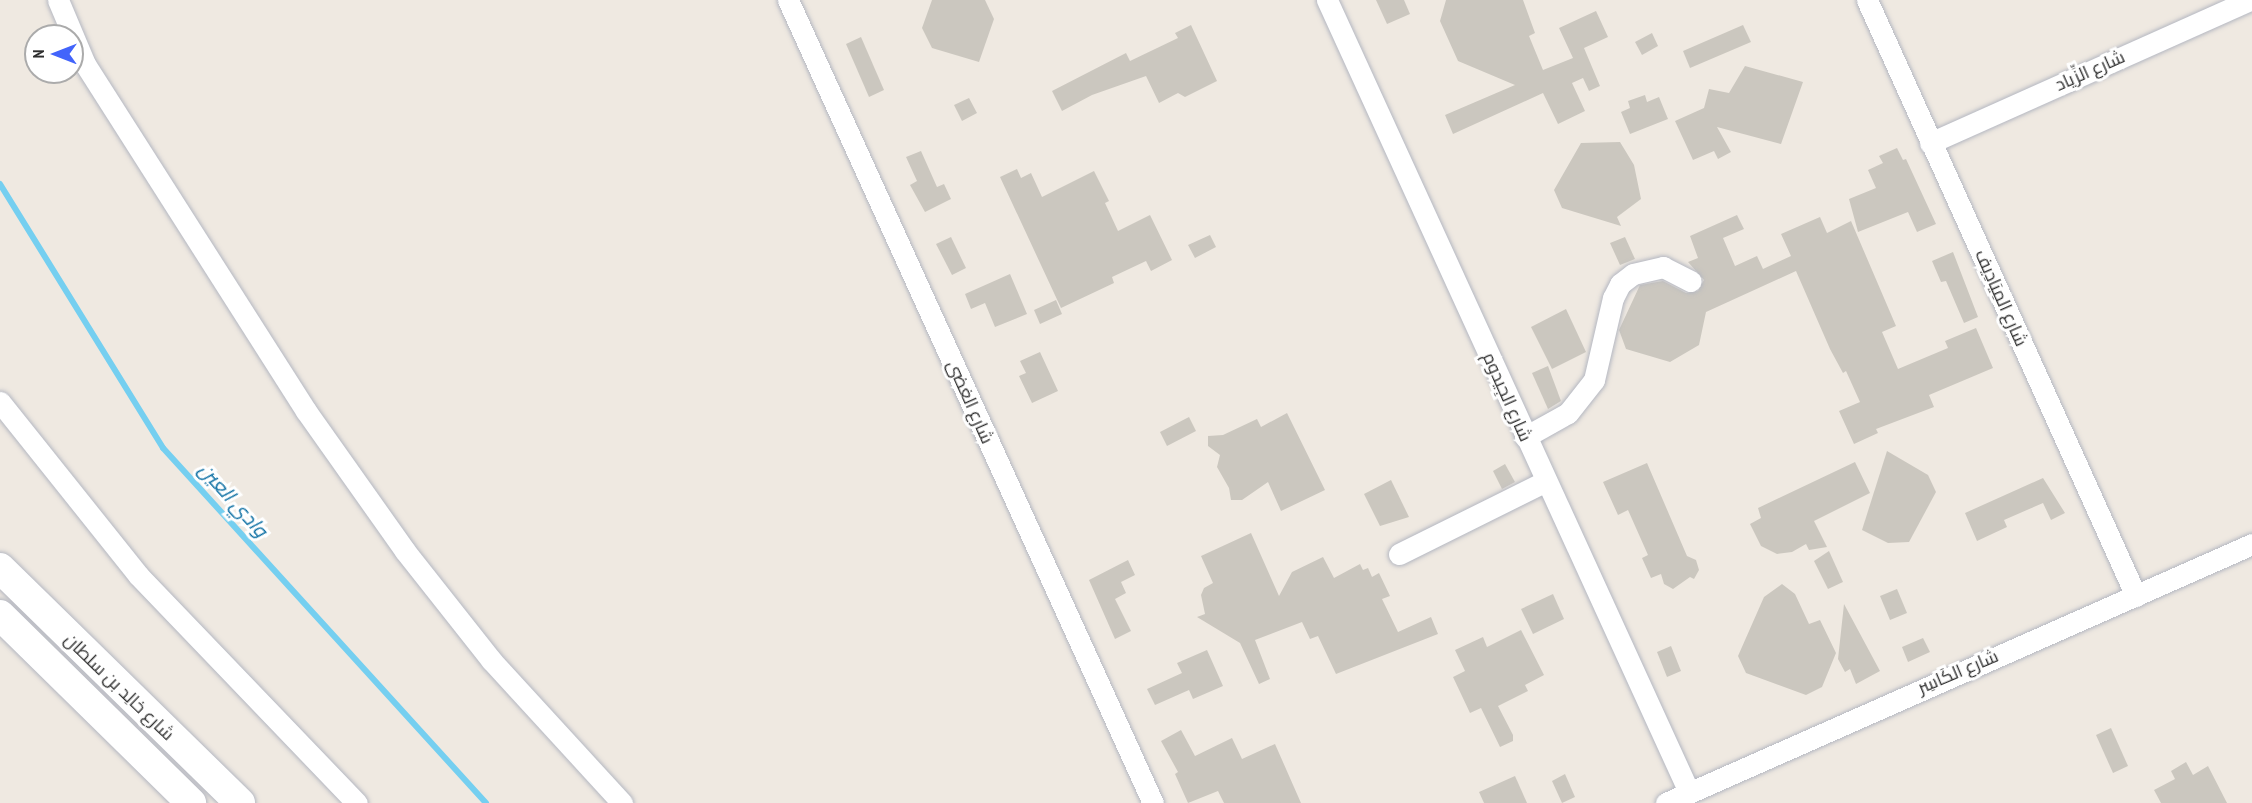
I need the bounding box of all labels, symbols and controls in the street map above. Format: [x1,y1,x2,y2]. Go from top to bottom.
north arrow [24,24,84,84]
street label: شارع الزِّياد [2052,46,2128,96]
text: N [28,50,48,58]
street label: شارع المِيَادِيف [1970,246,2032,350]
street label: شارع الجِيدوم [1478,349,1536,445]
street label: شارع الغضى [942,357,998,447]
water label: وادي العين [193,458,273,542]
street label: شارع خالِد بن سلطان [59,629,179,745]
street label: شارع الكَاسِر [1914,645,2002,699]

